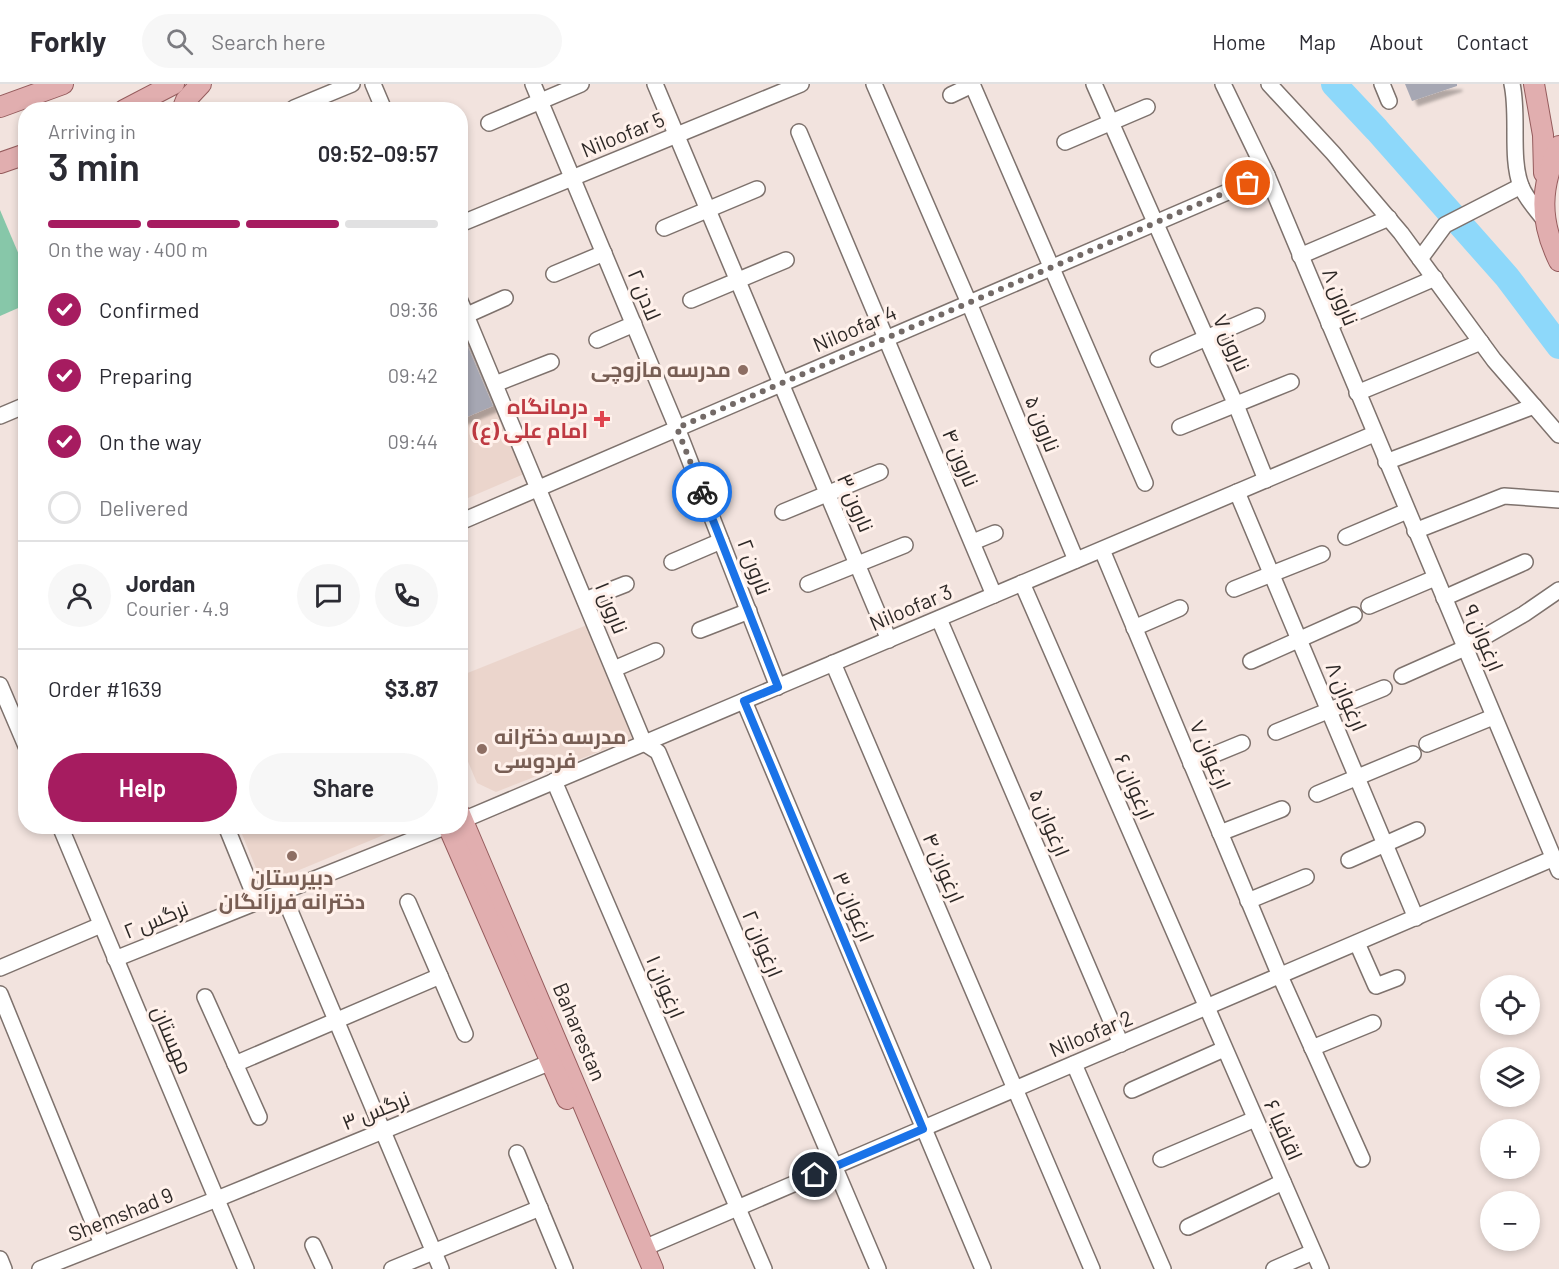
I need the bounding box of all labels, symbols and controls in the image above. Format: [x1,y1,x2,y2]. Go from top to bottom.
search box [142,14,562,68]
text: Forkly [30,24,106,58]
icon: search [163,25,196,58]
text: Search here [211,28,326,54]
text: Home [1212,29,1266,54]
text: Map [1299,29,1336,54]
text: About [1369,29,1424,54]
text: Contact [1457,29,1529,54]
street label: Niloofar 5 [577,106,668,162]
text: Arriving in [48,119,136,143]
text: 09:52–09:57 [318,140,438,166]
text: 3 min [48,142,140,189]
pin [1222,157,1273,208]
icon: bag [1231,166,1264,199]
text: On the way · 400 m [48,237,208,261]
street label: نارون ۸ [1316,264,1365,330]
street label: لادن ۲ [622,265,667,324]
icon: check [48,293,81,326]
text: Confirmed [99,296,199,322]
text: 09:36 [389,297,438,321]
street label: Niloofar 4 [809,299,900,356]
street label: نارون ۷ [1207,310,1256,376]
place label: مدرسه مازوچی [591,356,731,385]
icon: check [48,359,81,392]
text: Preparing [99,362,192,388]
text: 09:42 [388,363,438,387]
marker: مدرسه مازوچی [736,363,750,377]
street label: نارون ۵ [1019,392,1066,456]
place label: درمانگاه امام علی (ع) [471,393,588,445]
marker: درمانگاه امام علی (ع) [593,410,611,428]
street label: نارون ۴ [936,424,985,491]
icon: check [48,425,81,458]
text: On the way [99,428,202,454]
text: 09:44 [387,429,438,453]
courier [672,462,732,522]
street label: نارون ۳ [831,469,880,536]
icon: bike [686,476,719,509]
text: Delivered [99,494,188,520]
street label: نارون ۲ [731,535,777,599]
button: person [48,564,111,627]
button: chat [297,564,360,627]
button: phone [375,564,438,627]
text: Jordan [126,570,195,596]
street label: نارون ۱ [589,578,634,638]
street label: Niloofar 3 [865,578,956,635]
text: Courier · 4.9 [126,596,229,620]
street label: ارغوان ۹ [1457,600,1510,676]
street label: ارغوان ۸ [1320,658,1373,736]
text: Order #1639 [48,675,162,701]
text: $3.87 [385,675,438,701]
street label: ارغوان ۷ [1184,716,1237,794]
place label: مدرسه دخترانه فردوسی [494,723,626,774]
marker: مدرسه دخترانه فردوسی [475,742,489,756]
street label: ارغوان ۶ [1108,749,1160,824]
button: Help [48,753,237,822]
button: Share [249,753,438,822]
street label: ارغوان ۵ [1023,785,1076,861]
street label: ارغوان ۴ [917,829,970,907]
marker: دبیرستان دخترانه فرزانگان [285,849,299,863]
place label: دبیرستان دخترانه فرزانگان [219,864,365,914]
street label: ارغوان ۳ [827,868,880,946]
street label: نرگس ۲ [119,894,192,945]
street label: ارغوان ۲ [736,906,789,982]
street label: ارغوان ۱ [640,951,691,1022]
map controls [1480,975,1540,1251]
button: locate [1480,975,1540,1035]
street label: Baharestan [549,979,612,1084]
street label: مهستان [146,1001,199,1078]
street label: Niloofar 2 [1045,1004,1136,1061]
button: layers [1480,1047,1540,1107]
street label: نرگس ۳ [338,1085,414,1136]
street label: اقاقیا ۶ [1260,1095,1309,1164]
button: + [1480,1119,1540,1179]
pin [789,1149,840,1200]
icon: home [798,1158,831,1191]
street label: Shemshad 9 [64,1181,176,1246]
button: − [1480,1191,1540,1251]

